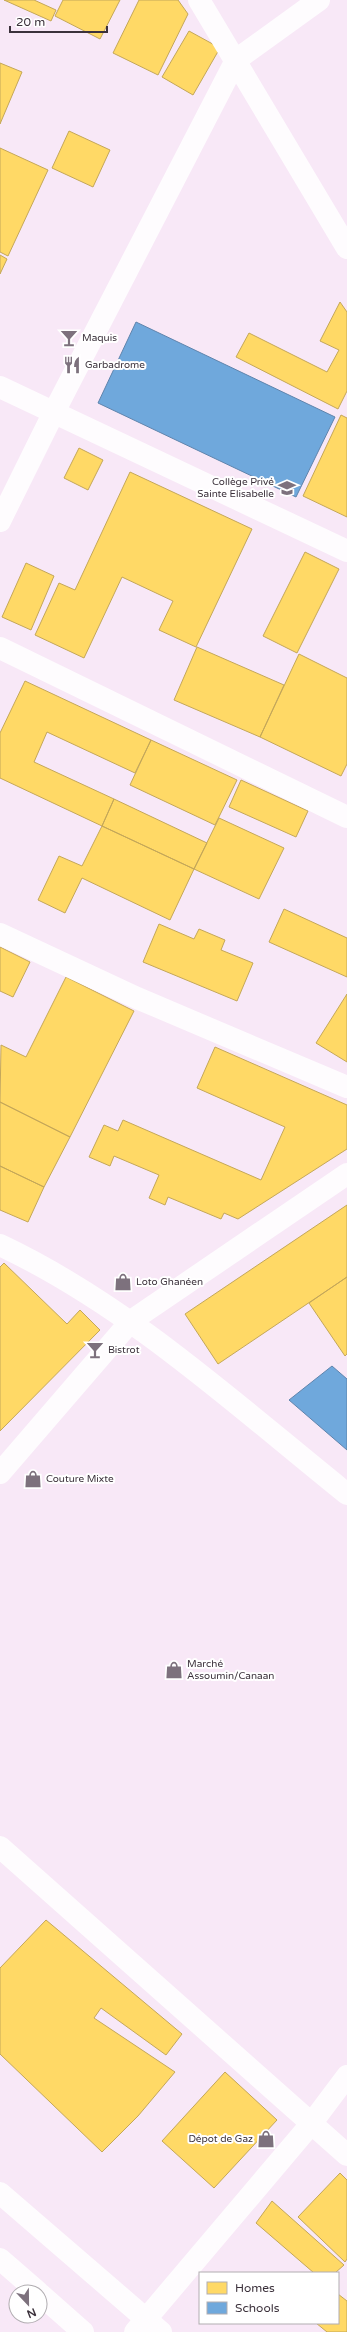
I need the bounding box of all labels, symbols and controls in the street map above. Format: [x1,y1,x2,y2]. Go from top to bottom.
scale bar [10,8,107,34]
text: 20 m [16,15,45,29]
bar icon: Maquis [59,328,79,348]
place label: Maquis [82,332,117,344]
restaurant icon: Garbadrome [62,355,82,375]
place label: Garbadrome [85,359,145,371]
place label: Collège Privé Sainte Elisabelle [197,476,274,500]
school or university icon: Collège Privé Sainte Elisabelle [277,478,297,498]
shop icon: Loto Ghanéen [113,1272,133,1292]
place label: Loto Ghanéen [136,1276,203,1288]
bar icon: Bistrot [85,1340,105,1360]
place label: Bistrot [108,1344,140,1356]
shop icon: Couture Mixte [23,1469,43,1489]
place label: Couture Mixte [46,1473,114,1485]
place label: Marché Assoumin/Canaan [187,1658,274,1682]
shop icon: Marché Assoumin/Canaan [164,1660,184,1680]
shop icon: Dépot de Gaz [256,2129,276,2149]
place label: Dépot de Gaz [189,2133,253,2145]
legend [199,2272,339,2324]
text: Homes [235,2281,275,2295]
north arrow [8,2284,48,2324]
text: Schools [235,2301,280,2315]
text: N [25,2305,38,2320]

